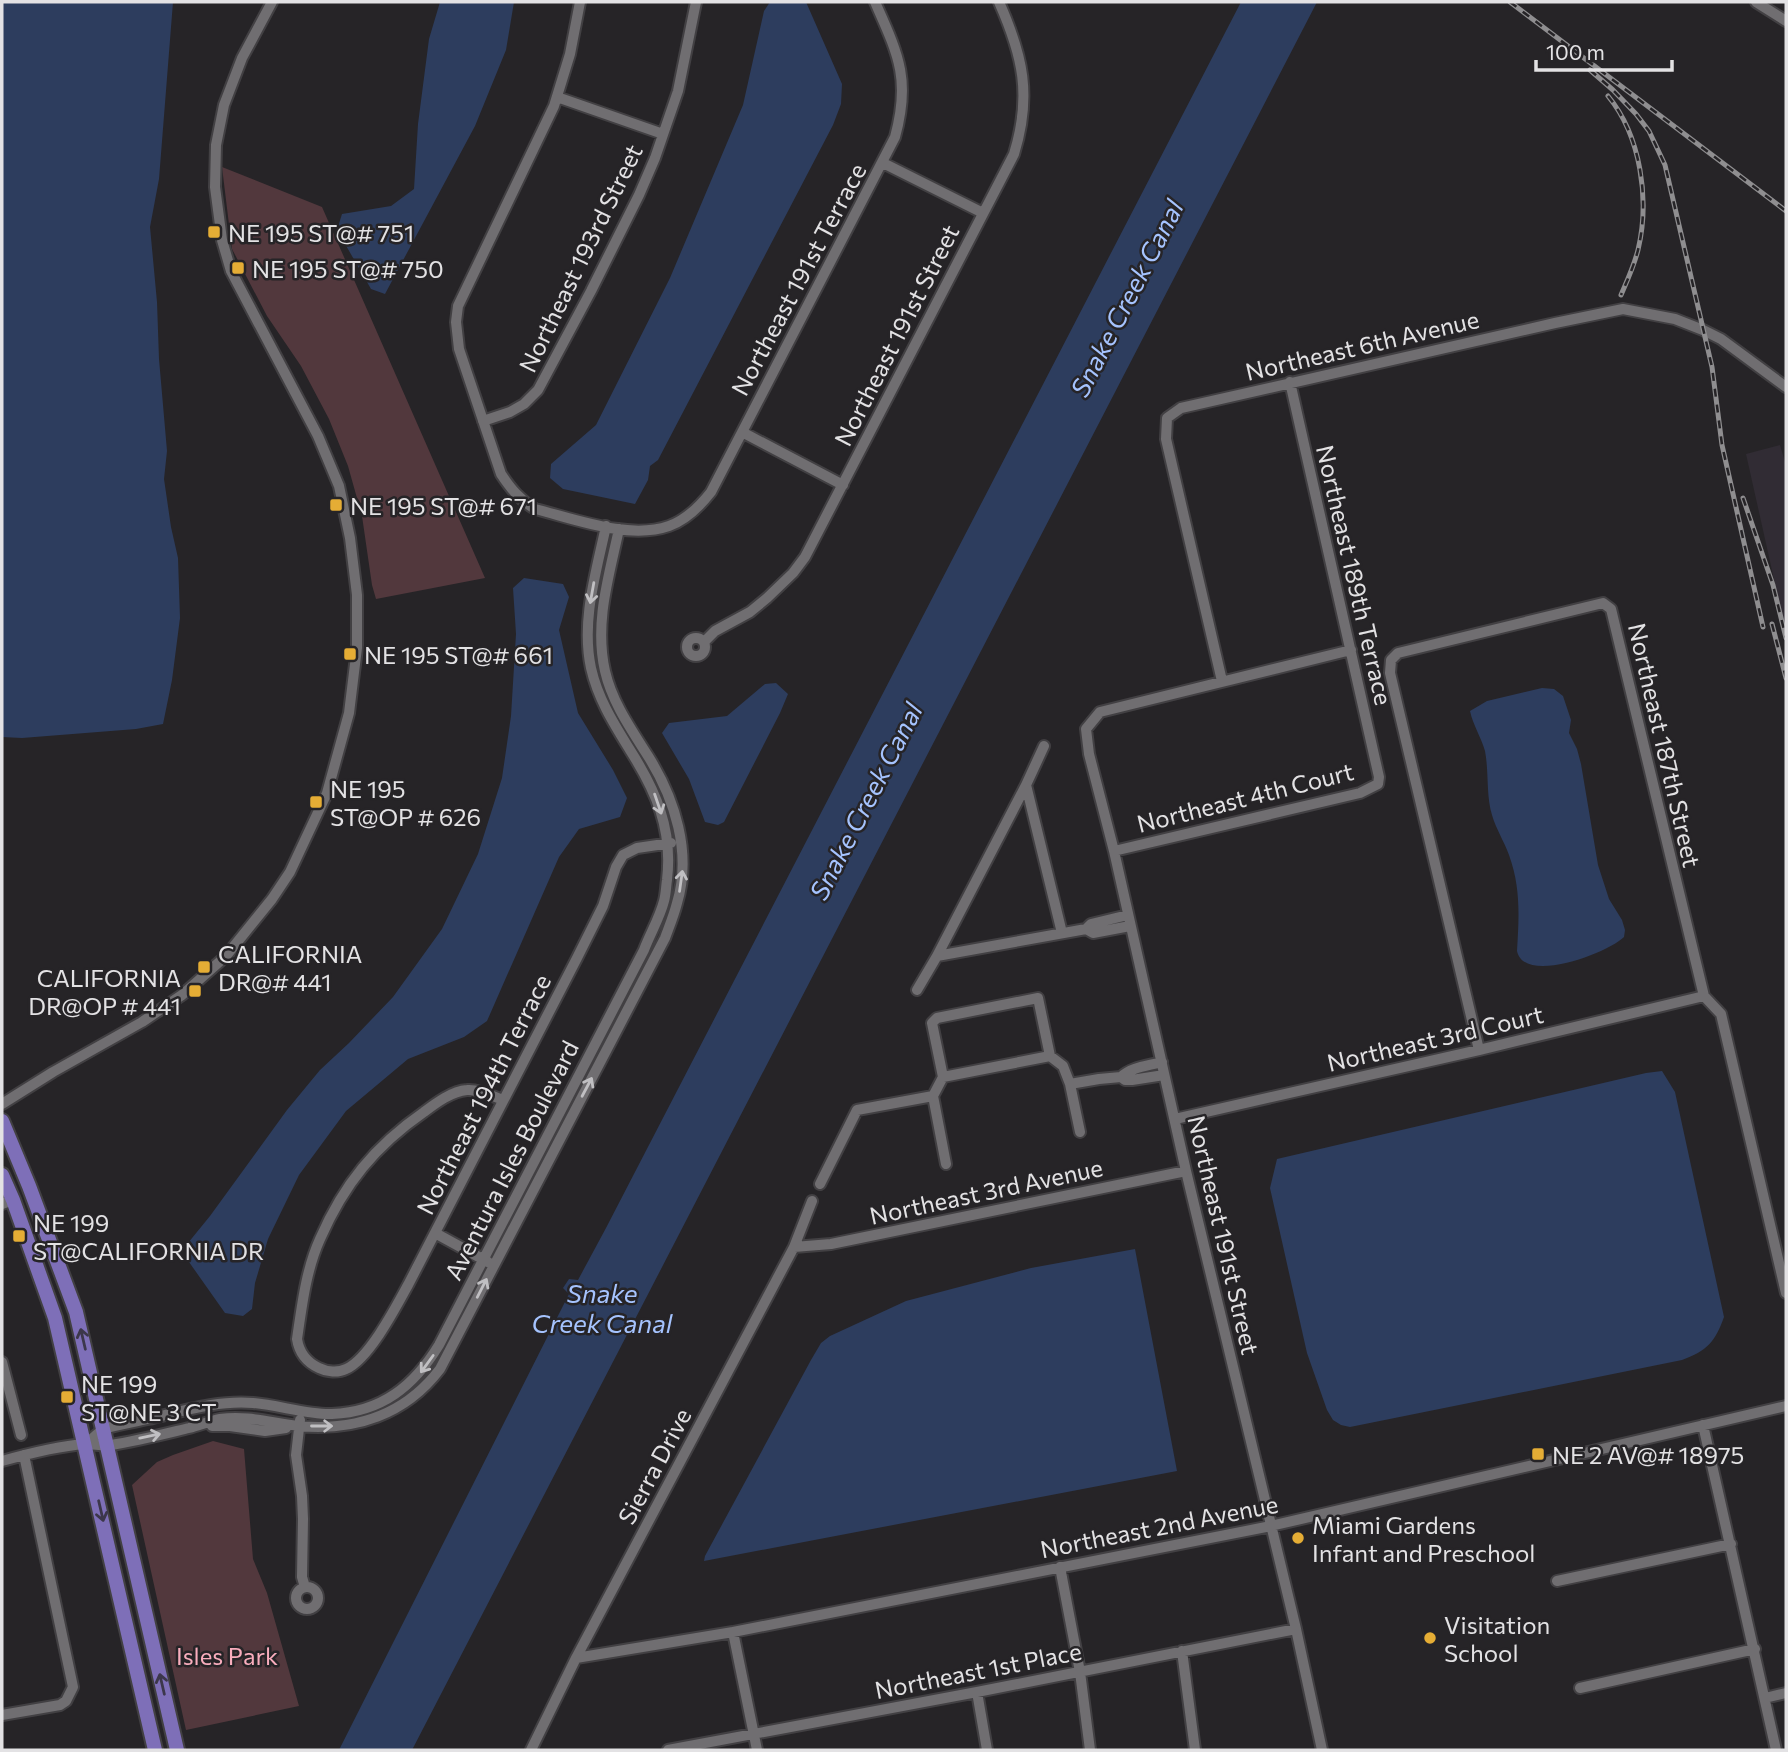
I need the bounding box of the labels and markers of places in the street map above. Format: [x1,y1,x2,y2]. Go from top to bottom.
place label: NE 195 ST@# 751 [228,218,414,247]
marker: NE 195 ST@# 751 [206,224,222,240]
place label: NE 195 ST@# 750 [252,254,444,283]
marker: NE 195 ST@# 750 [230,260,246,276]
place label: NE 195 ST@# 671 [350,491,537,520]
marker: NE 195 ST@# 671 [328,497,344,513]
place label: NE 195 ST@# 661 [364,640,553,669]
marker: NE 195 ST@# 661 [342,646,358,662]
place label: NE 195 ST@OP # 626 [330,774,481,831]
marker: NE 195 ST@OP # 626 [308,794,324,810]
place label: CALIFORNIA DR@# 441 [218,939,362,996]
marker: CALIFORNIA DR@# 441 [196,959,212,975]
place label: CALIFORNIA DR@OP # 441 [28,963,181,1020]
marker: CALIFORNIA DR@OP # 441 [187,983,203,999]
place label: NE 199 ST@CALIFORNIA DR [33,1208,264,1265]
marker: NE 199 ST@CALIFORNIA DR [11,1228,27,1244]
place label: NE 199 ST@NE 3 CT [81,1369,217,1426]
marker: NE 199 ST@NE 3 CT [59,1389,75,1405]
place label: NE 2 AV@# 18975 [1552,1440,1744,1469]
marker: NE 2 AV@# 18975 [1530,1446,1546,1462]
place label: Miami Gardens Infant and Preschool [1312,1510,1535,1567]
marker: Miami Gardens Infant and Preschool [1290,1530,1306,1546]
place label: Visitation School [1444,1610,1550,1667]
marker: Visitation School [1422,1630,1438,1646]

